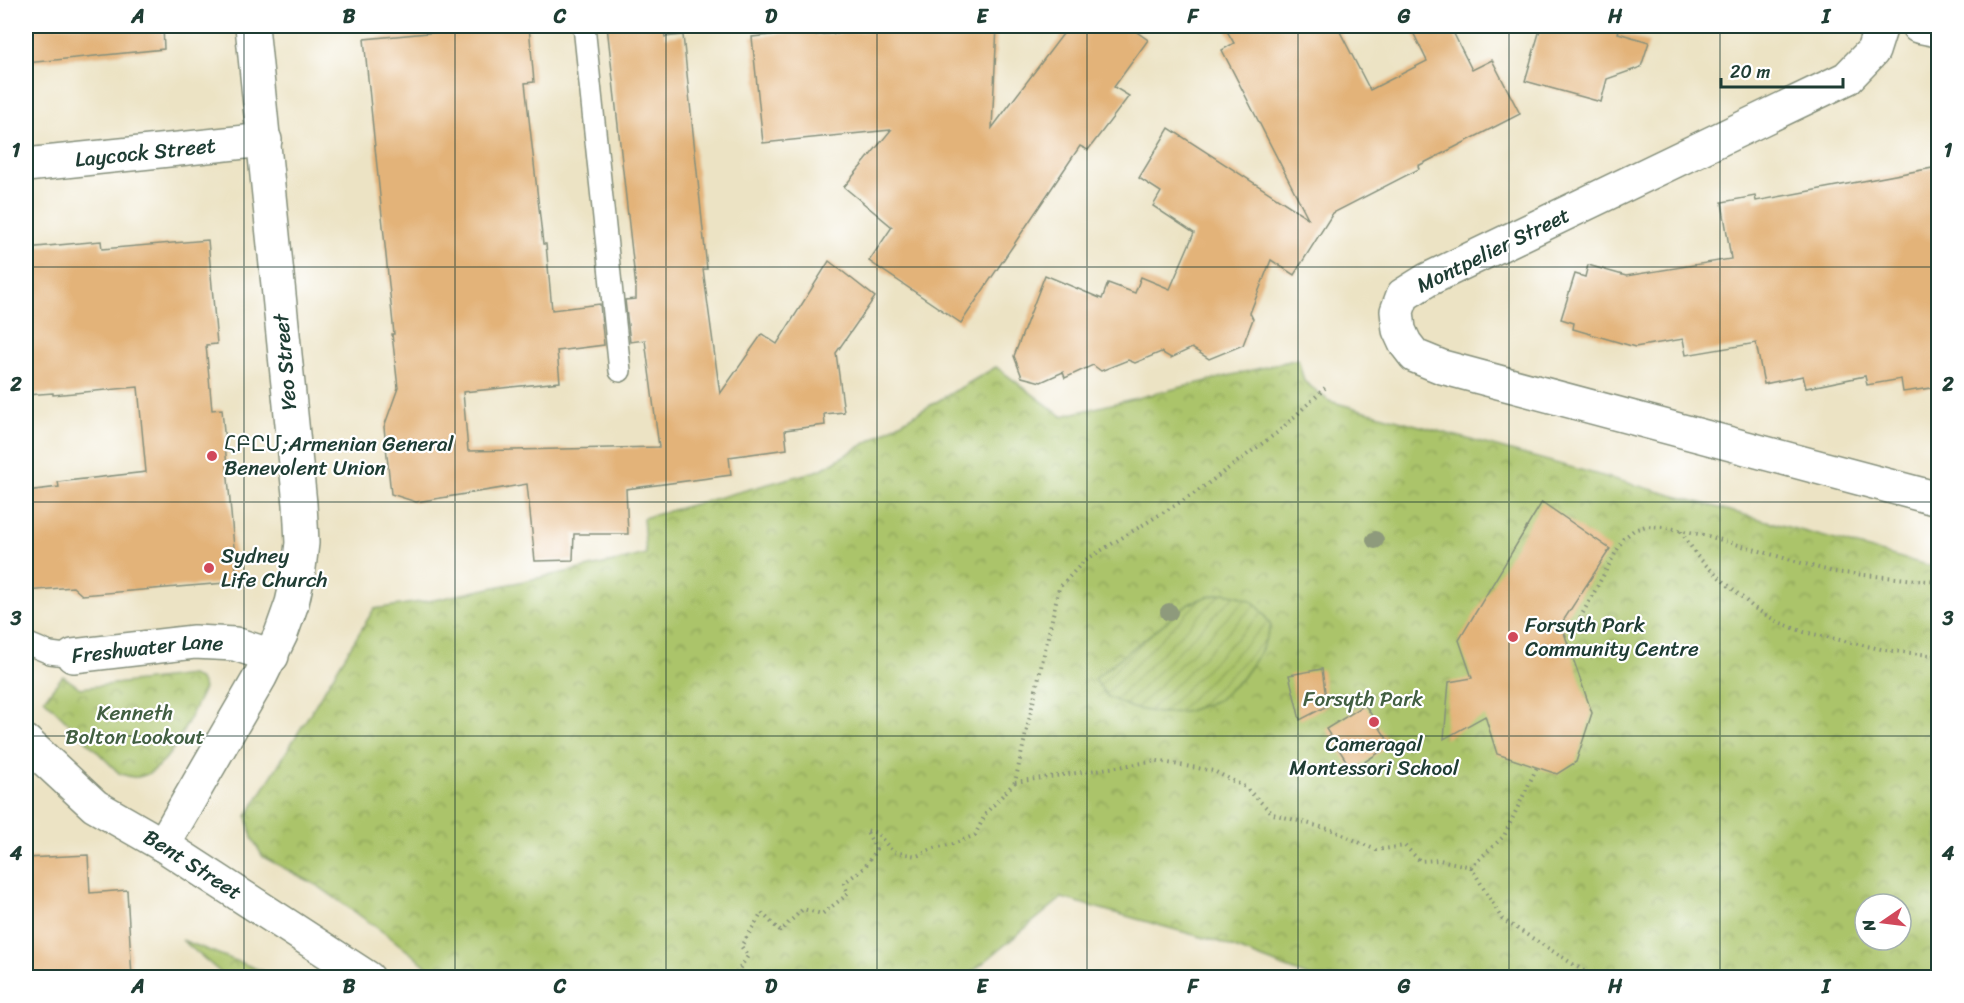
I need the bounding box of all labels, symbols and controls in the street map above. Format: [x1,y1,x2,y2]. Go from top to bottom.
text: A [130,0,145,34]
text: B [343,0,356,34]
text: C [553,0,567,34]
text: D [765,0,778,34]
text: E [976,0,989,34]
text: F [1187,0,1200,34]
text: G [1397,0,1411,34]
text: H [1607,0,1623,34]
text: I [1821,0,1832,34]
scale bar [1721,51,1842,89]
text: 20 m [1730,56,1770,88]
street label: Laycock Street [73,126,218,179]
text: 1 [12,133,21,168]
text: 1 [1944,133,1953,168]
street label: Montpelier Street [1410,196,1576,304]
street label: Yeo Street [262,311,308,412]
text: 2 [9,367,22,402]
text: 2 [1941,367,1954,402]
place label: ՀԲԸՄ;Armenian General Benevolent Union [224,425,455,487]
marker: ՀԲԸՄ;Armenian General Benevolent Union [205,449,219,463]
place label: Sydney Life Church [221,537,328,599]
marker: Sydney Life Church [202,561,216,575]
text: 3 [10,601,22,636]
text: 3 [1942,601,1954,636]
place label: Forsyth Park Community Centre [1525,606,1699,668]
street label: Freshwater Lane [70,623,224,675]
marker: Forsyth Park Community Centre [1506,630,1520,644]
park label: Forsyth Park [1303,680,1424,718]
park label: Kenneth Bolton Lookout [65,694,205,756]
marker: Cameragal Montessori School [1367,715,1381,729]
place label: Cameragal Montessori School [1289,725,1460,787]
street label: Bent Street [136,819,250,911]
text: 4 [9,836,23,871]
text: 4 [1941,836,1955,871]
north arrow [1853,892,1913,952]
text: N [1853,916,1885,935]
text: A [130,969,145,1003]
text: B [343,969,356,1003]
text: C [553,969,567,1003]
text: D [765,969,778,1003]
text: E [976,969,989,1003]
text: F [1187,969,1200,1003]
text: G [1397,969,1411,1003]
text: H [1607,969,1623,1003]
text: I [1821,969,1832,1003]

